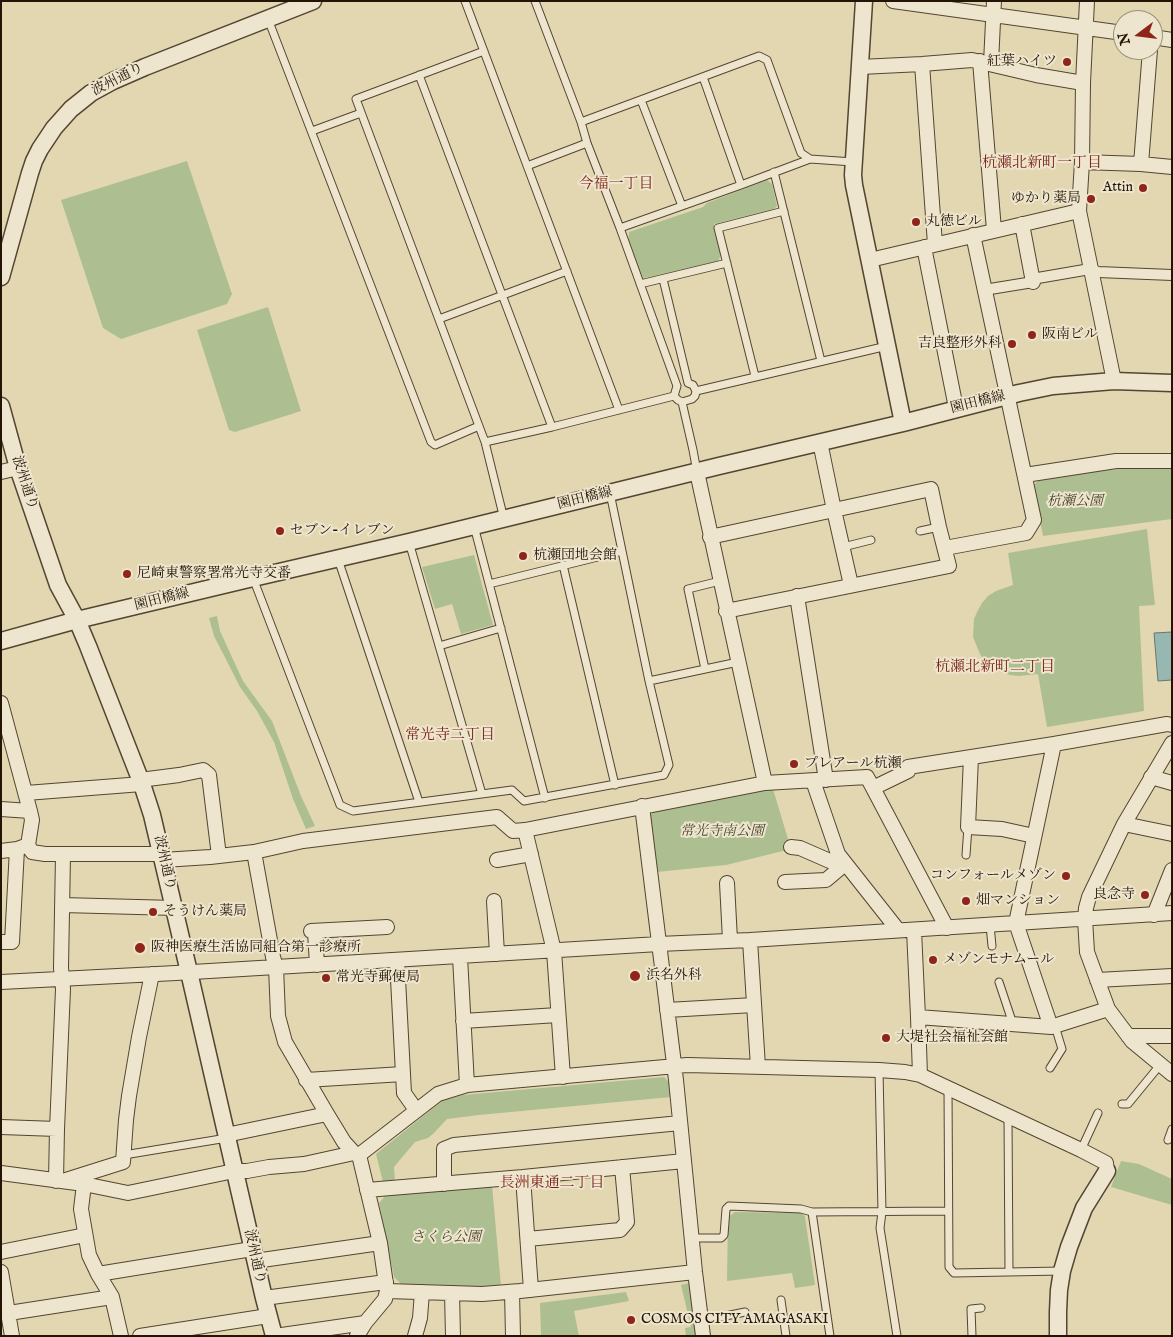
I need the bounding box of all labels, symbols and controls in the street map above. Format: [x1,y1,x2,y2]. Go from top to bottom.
north arrow [1113,10,1163,60]
text: N [1114,30,1135,47]
place label: 紅葉ハイツ [987,54,1057,70]
marker: 紅葉ハイツ [1061,56,1073,68]
street label: 波州通り [89,60,147,100]
district label: 杭瀬北新町一丁目 [982,155,1102,173]
district label: 今福一丁目 [579,176,653,194]
place label: Attin [1103,180,1133,196]
marker: Attin [1137,182,1149,194]
place label: ゆかり薬局 [1011,191,1081,207]
marker: ゆかり薬局 [1085,193,1097,205]
place label: 丸徳ビル [926,214,982,230]
marker: 丸徳ビル [910,216,922,228]
place label: 阪南ビル [1042,327,1098,343]
marker: 阪南ビル [1026,329,1038,341]
place label: 吉良整形外科 [918,336,1002,352]
marker: 吉良整形外科 [1006,338,1018,350]
street label: 園田橋線 [949,388,1007,418]
street label: 波州通り [7,454,41,512]
street label: 園田橋線 [556,484,614,514]
park label: 杭瀬公園 [1047,494,1103,510]
place label: セブン-イレブン [290,523,395,539]
marker: セブン-イレブン [274,525,286,537]
place label: 杭瀬団地会館 [533,548,617,564]
marker: 杭瀬団地会館 [517,550,529,562]
place label: 尼崎東警察署常光寺交番 [137,566,291,582]
marker: 尼崎東警察署常光寺交番 [121,568,133,580]
street label: 園田橋線 [133,585,191,615]
district label: 杭瀬北新町二丁目 [935,659,1055,677]
district label: 常光寺二丁目 [405,727,495,745]
place label: プレアール杭瀬 [804,756,902,772]
marker: プレアール杭瀬 [788,758,800,770]
park label: 常光寺南公園 [680,824,764,840]
street label: 波州通り [150,834,178,892]
place label: コンフォールメゾン [930,868,1056,884]
marker: コンフォールメゾン [1060,870,1072,882]
place label: 良念寺 [1093,887,1135,903]
marker: 良念寺 [1139,889,1151,901]
place label: 畑マンション [976,893,1060,909]
marker: 畑マンション [960,895,972,907]
place label: そうけん薬局 [163,904,247,920]
marker: そうけん薬局 [147,906,159,918]
place label: 阪神医療生活協同組合第一診療所 [151,940,361,956]
marker: 阪神医療生活協同組合第一診療所 [133,941,147,955]
place label: メゾンモナムール [943,952,1054,968]
marker: メゾンモナムール [927,954,939,966]
place label: 浜名外科 [646,968,702,984]
marker: 浜名外科 [628,969,642,983]
place label: 常光寺郵便局 [336,970,420,986]
marker: 常光寺郵便局 [320,972,332,984]
place label: 大堤社会福祉会館 [896,1030,1008,1046]
marker: 大堤社会福祉会館 [880,1032,892,1044]
district label: 長洲東通二丁目 [500,1175,604,1193]
street label: 波州通り [240,1228,268,1286]
park label: さくら公園 [411,1230,481,1246]
place label: COSMOS CITY AMAGASAKI [641,1312,829,1328]
marker: COSMOS CITY AMAGASAKI [625,1314,637,1326]

